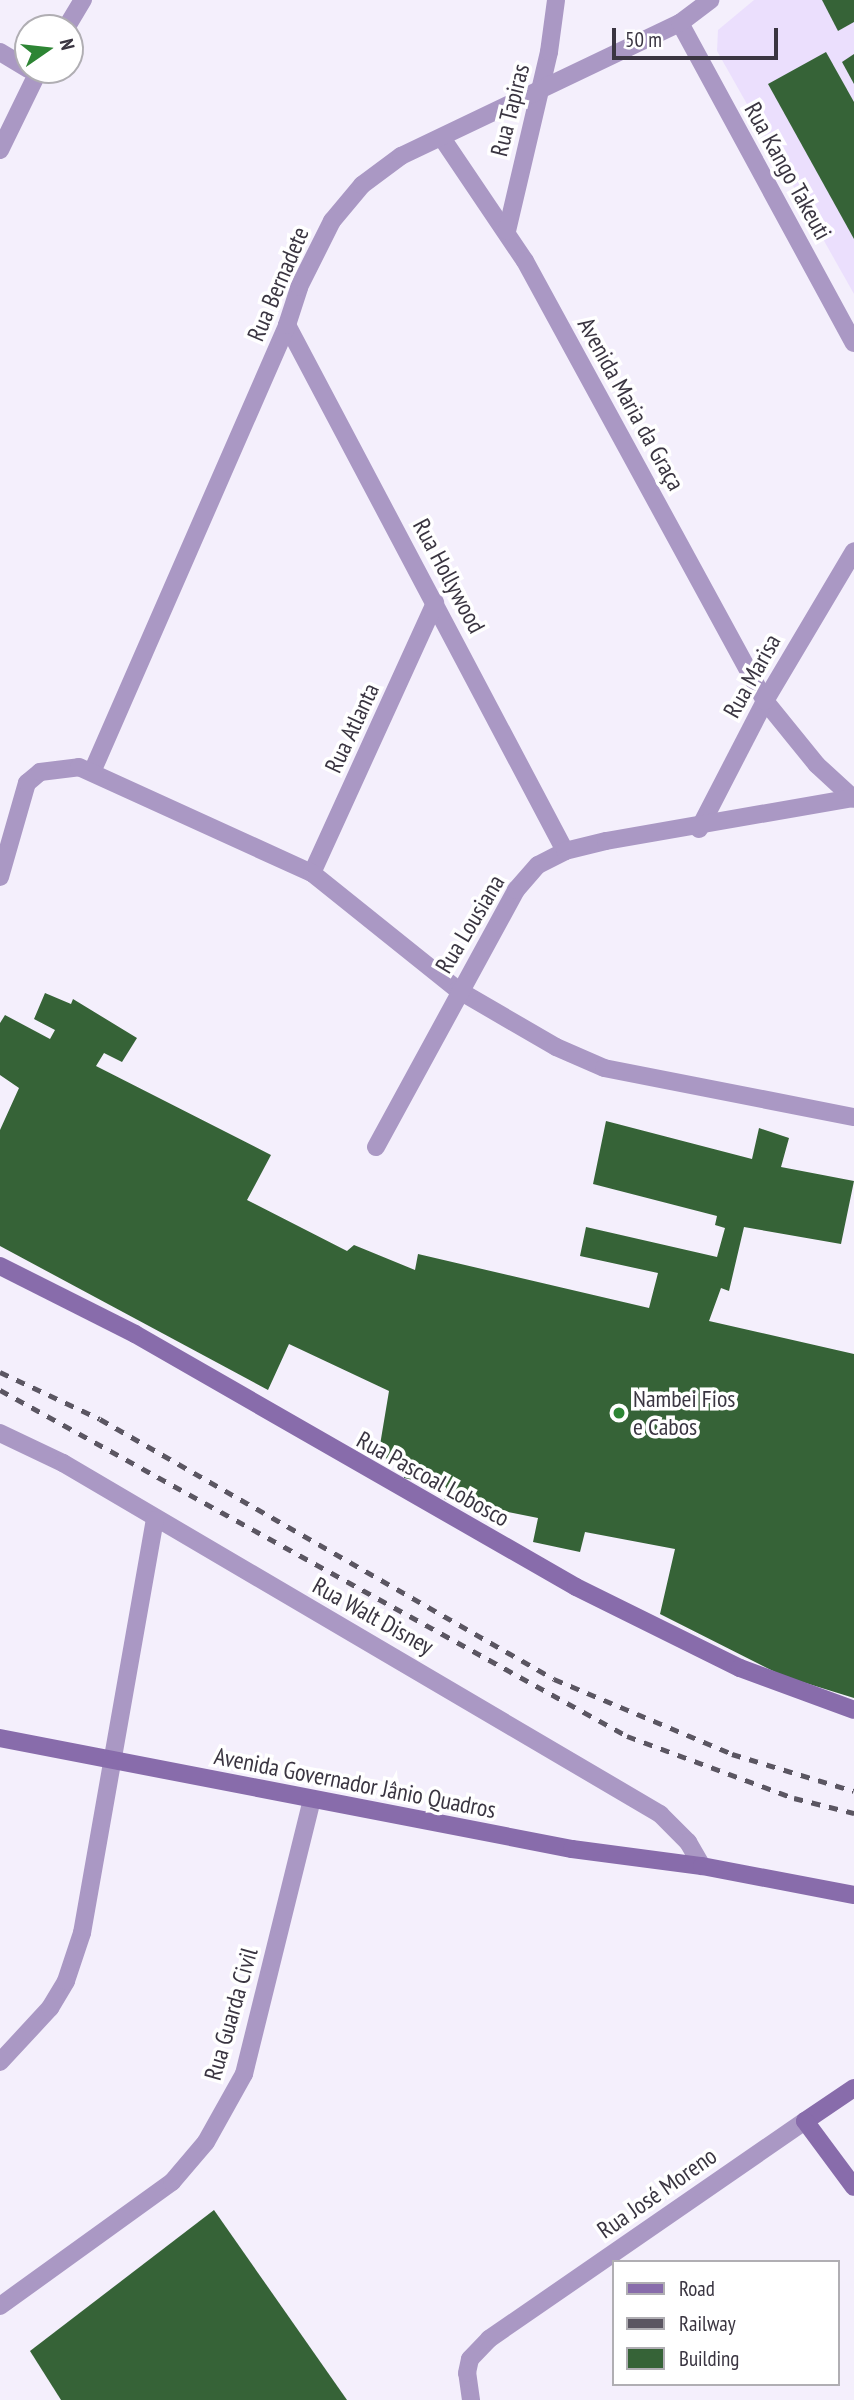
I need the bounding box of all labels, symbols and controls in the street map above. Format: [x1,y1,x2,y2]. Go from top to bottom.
north arrow [14,14,84,84]
scale bar [616,14,782,58]
text: 50 m [625,26,662,53]
text: N [55,37,80,52]
street label: Rua Tapiras [485,61,535,159]
street label: Rua Kango Takeuti [738,97,838,245]
street label: Rua Bernadete [241,223,315,345]
street label: Avenida Maria da Graça [572,313,690,495]
street label: Rua Hollywood [407,514,491,638]
street label: Rua Marisa [717,629,787,723]
street label: Rua Atlanta [319,678,385,778]
street label: Rua Lousiana [429,870,511,978]
place label: Nambei Fios e Cabos [633,1385,735,1441]
marker: Nambei Fios e Cabos [611,1405,627,1421]
street label: Rua Pascoal Lobosco [352,1425,514,1533]
street label: Rua Walt Disney [308,1571,438,1661]
street label: Avenida Governador Jânio Quadros [212,1742,498,1824]
street label: Rua Guarda Civil [198,1944,264,2084]
street label: Rua José Moreno [592,2141,722,2245]
legend [612,2260,840,2386]
text: Road [679,2275,715,2302]
text: Railway [679,2310,736,2337]
text: Building [679,2345,739,2372]

